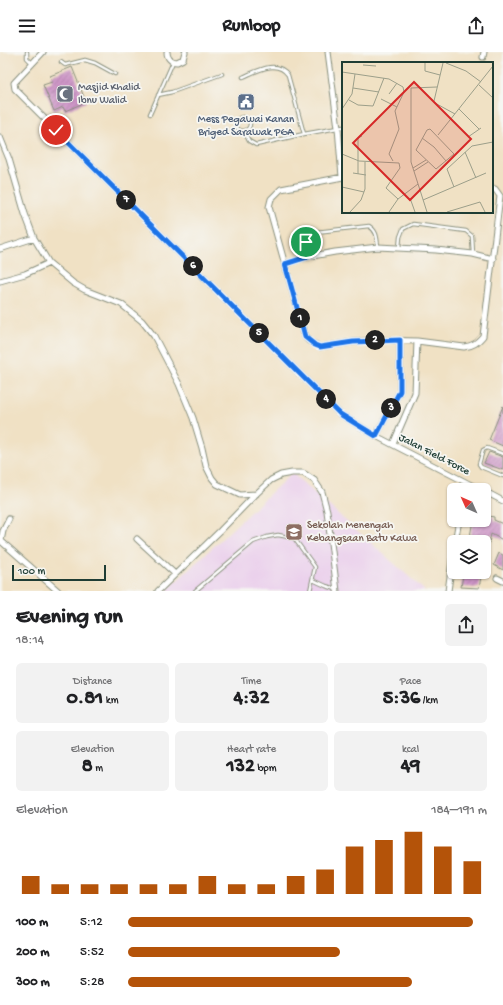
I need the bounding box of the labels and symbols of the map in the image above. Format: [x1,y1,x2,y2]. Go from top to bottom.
inset map [342,62,493,213]
place label: Masjid Khalid Ibnu Walid [78,82,141,107]
mosque icon: Masjid Khalid Ibnu Walid [55,84,75,104]
public building icon: Mess Pegawai Kanan Briged Sarawak PGA [236,92,256,112]
pin [39,113,73,147]
place label: Mess Pegawai Kanan Briged Sarawak PGA [197,114,295,139]
pin: 7 [116,190,136,210]
pin [289,225,323,259]
pin: 6 [183,256,203,276]
pin: 1 [290,308,310,328]
pin: 5 [249,323,269,343]
pin: 2 [365,330,385,350]
pin: 4 [316,389,336,409]
pin: 3 [381,398,401,418]
street label: Jalan Field Force [396,432,472,478]
north arrow [447,483,491,527]
place label: Sekolah Menengah Kebangsaan Batu Kawa [307,520,418,545]
school or university icon: Sekolah Menengah Kebangsaan Batu Kawa [284,522,304,542]
scale bar [12,563,106,582]

